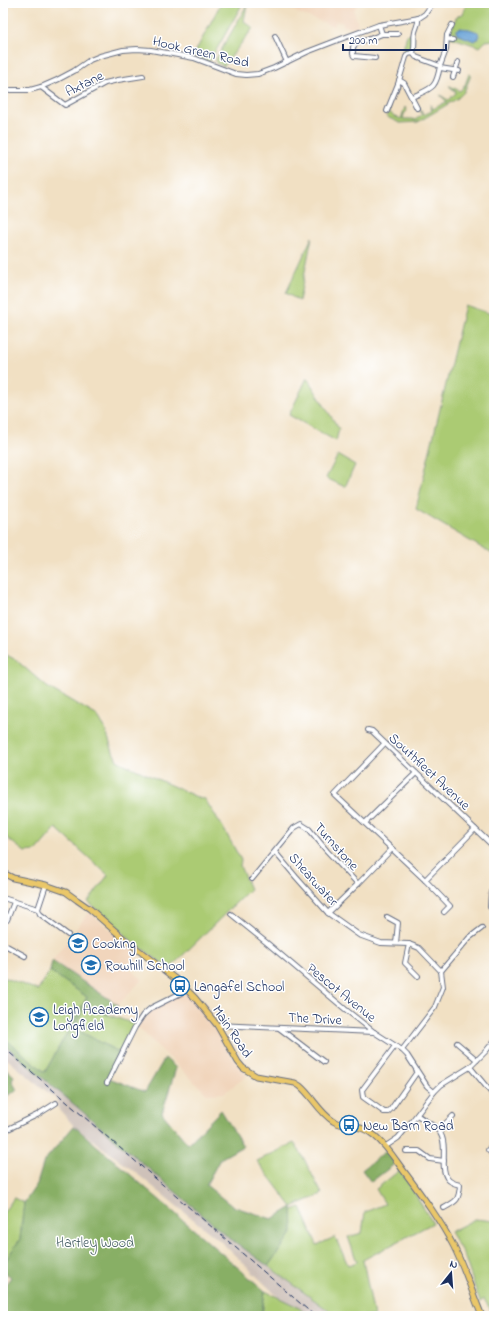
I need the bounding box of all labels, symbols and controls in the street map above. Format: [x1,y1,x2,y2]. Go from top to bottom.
scale bar [343,26,446,52]
street label: Hook Green Road [150,31,251,74]
text: 200 m [349,32,378,50]
street label: Axtane [62,65,108,103]
street label: Southfleet Avenue [383,729,475,816]
street label: Turnstone [308,818,364,876]
street label: Shearwater [283,849,343,912]
school or university icon: Cooking [67,932,89,954]
place label: Cooking [92,934,136,956]
school or university icon: Rowhill School [80,954,102,976]
place label: Rowhill School [105,956,185,977]
street label: Pescot Avenue [302,959,381,1028]
bus stop icon: Langafel School [169,975,191,997]
place label: Langafel School [194,977,284,999]
place label: Leigh Academy Longfield [53,1000,138,1038]
street label: Main Road [206,1001,257,1062]
school or university icon: Leigh Academy Longfield [28,1006,50,1028]
street label: The Drive [288,1008,343,1031]
bus stop icon: New Barn Road [338,1114,360,1136]
place label: New Barn Road [363,1116,454,1137]
park label: Hartley Wood [56,1233,134,1255]
north arrow [431,1253,471,1293]
text: N [448,1256,460,1273]

